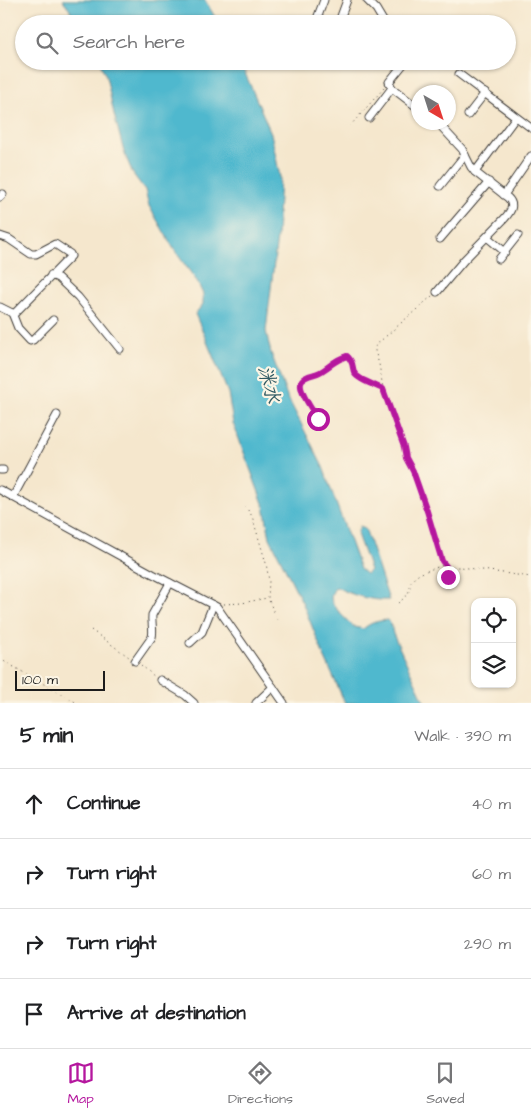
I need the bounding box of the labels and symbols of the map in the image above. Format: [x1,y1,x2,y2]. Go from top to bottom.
north arrow [411,85,456,130]
water label: 洣水 [251,363,287,407]
route start [307,408,330,431]
route end [437,566,460,589]
scale bar [15,668,105,691]

